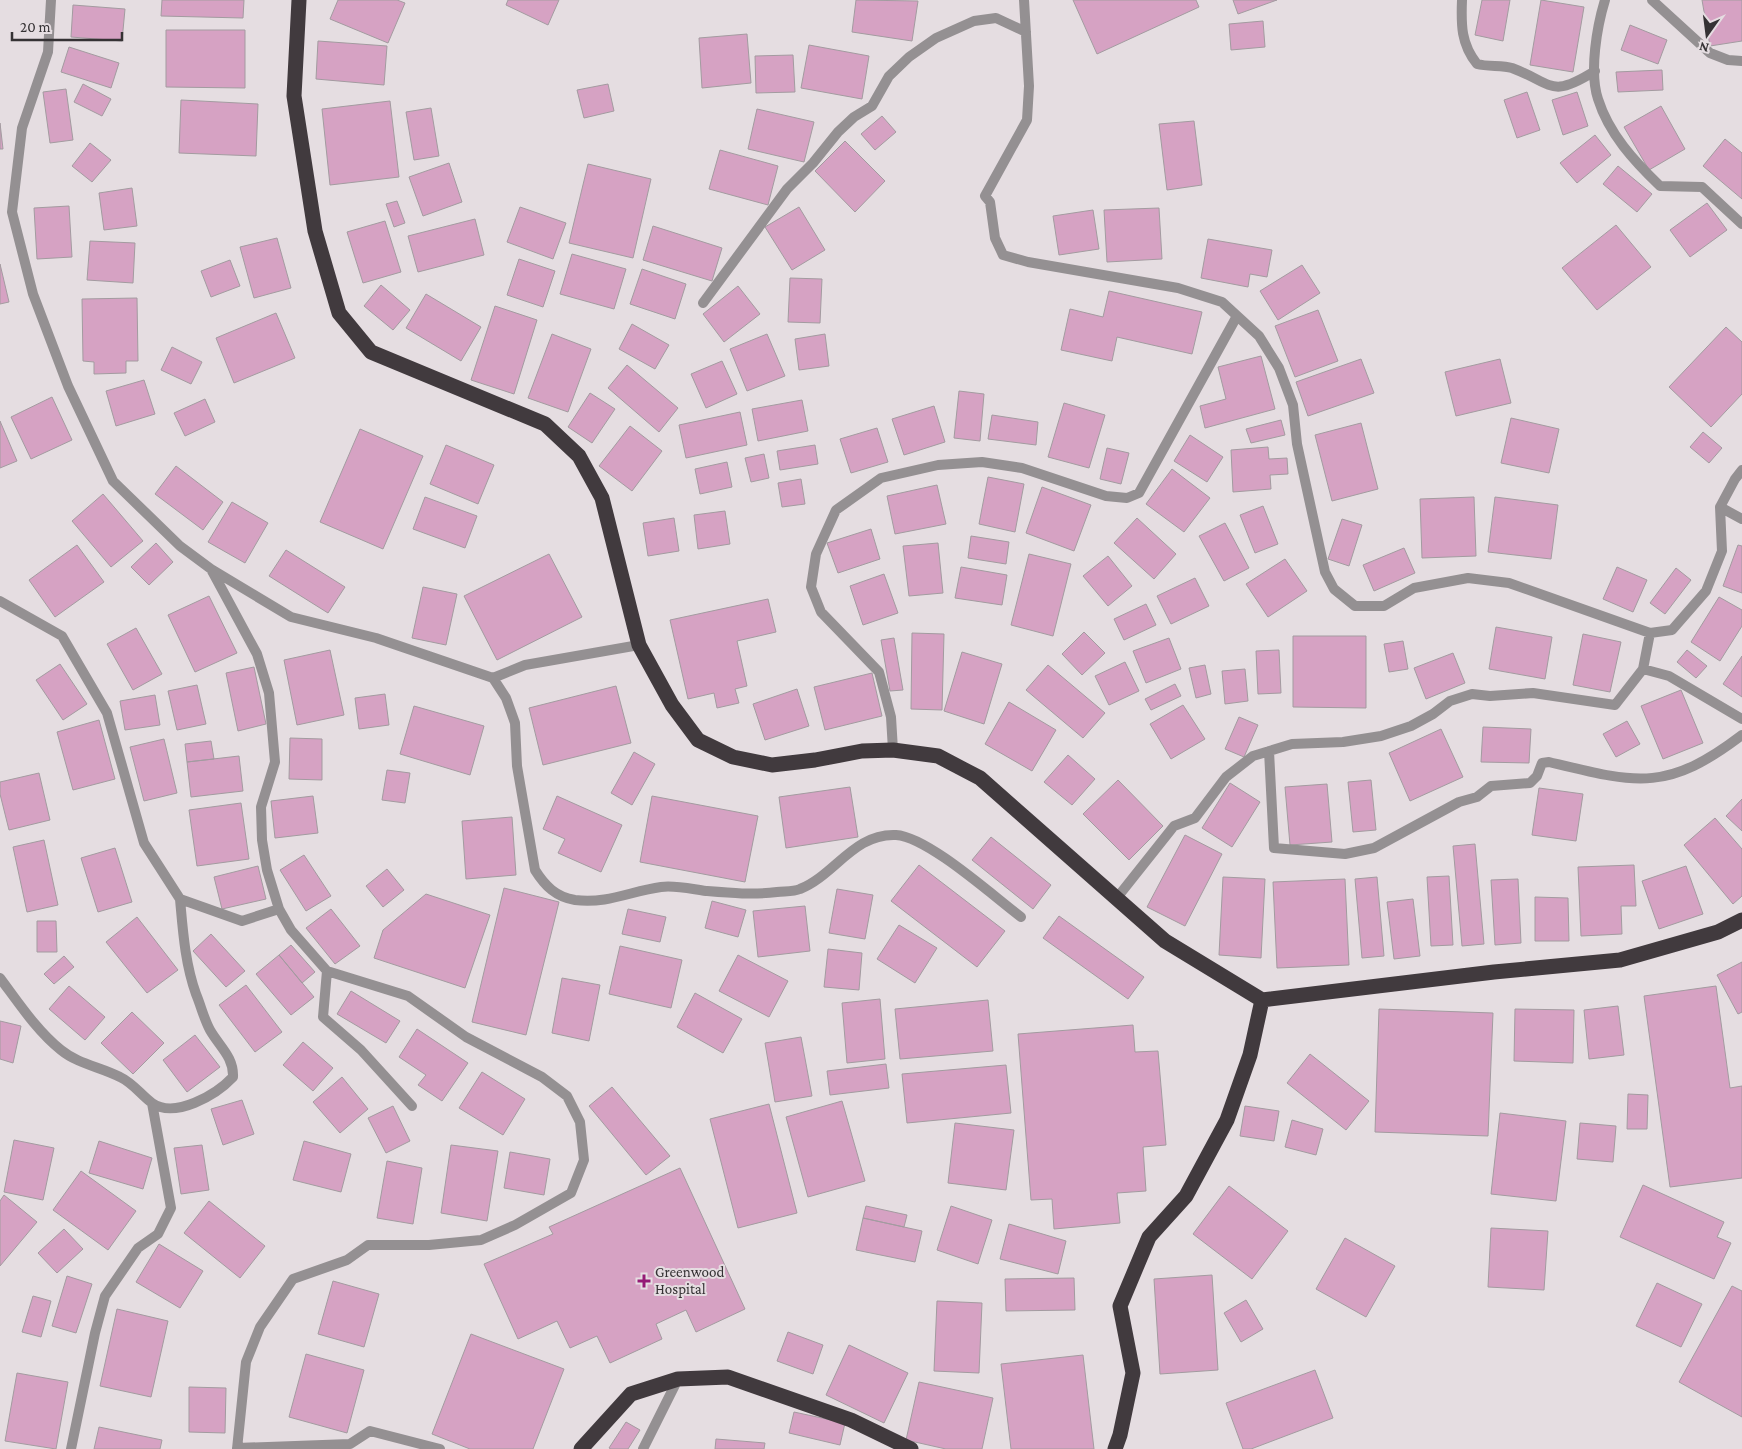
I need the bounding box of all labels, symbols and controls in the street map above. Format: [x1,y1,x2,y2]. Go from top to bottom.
scale bar [12,10,122,42]
north arrow [1682,10,1732,60]
text: 20 m [20,19,51,35]
text: N [1697,39,1710,57]
place label: Greenwood Hospital [655,1264,724,1298]
marker: Greenwood Hospital [637,1274,651,1288]

